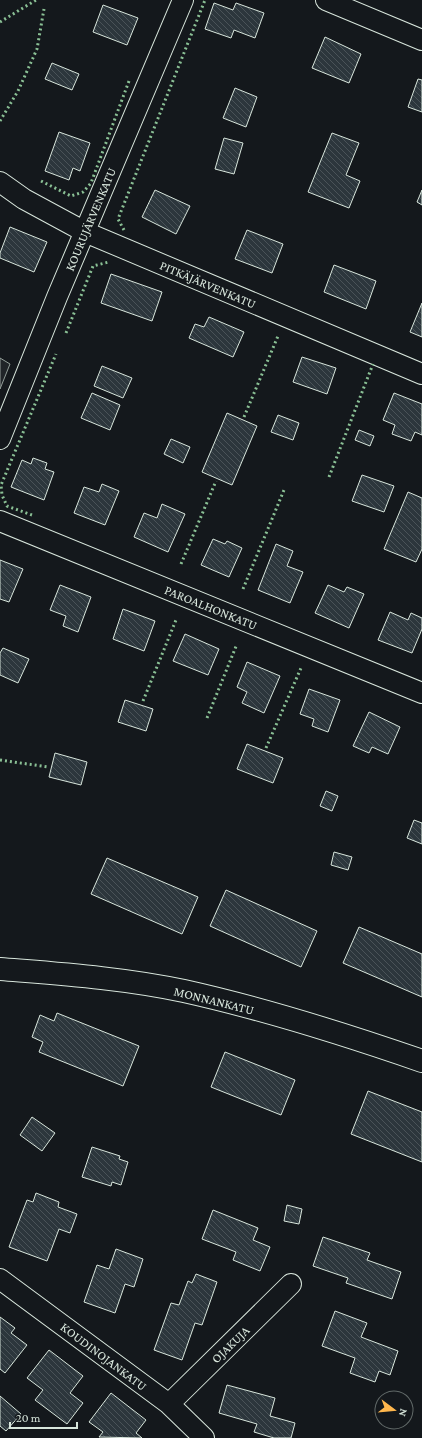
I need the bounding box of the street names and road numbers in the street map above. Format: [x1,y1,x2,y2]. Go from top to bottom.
street label: KOURUJÄRVENKATU [62,165,119,273]
street label: PITKÄJÄRVENKATU [157,257,258,311]
street label: PAROALHONKATU [162,582,259,633]
street label: MONNANKATU [172,983,256,1018]
street label: KOUDINOJANKATU [58,1319,150,1394]
street label: OJAKUJA [208,1322,253,1366]

